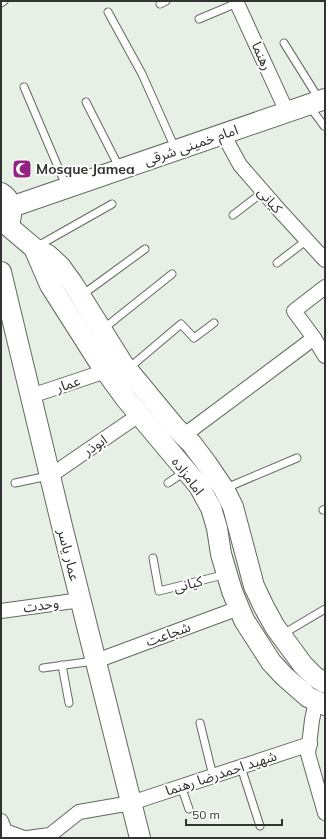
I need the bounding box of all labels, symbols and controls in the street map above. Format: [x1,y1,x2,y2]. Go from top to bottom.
street label: رهنما [248,39,276,73]
street label: امام خمینی شرقی [142,121,241,171]
mosque icon: Mosque Jamea [11,158,33,180]
place label: Mosque Jamea [36,160,135,178]
street label: کیانی [254,183,286,217]
street label: عمار [53,372,82,397]
street label: ابوذر [79,430,111,460]
street label: امامزاده [168,453,208,499]
street label: عمار یاسر [54,526,84,583]
street label: کیانی [172,572,205,596]
street label: وحدت [22,594,60,616]
street label: شجاعت [143,618,193,650]
street label: شهید احمدرضا رهنما [163,746,279,800]
scale bar [186,801,282,827]
text: 50 m [192,807,220,822]

